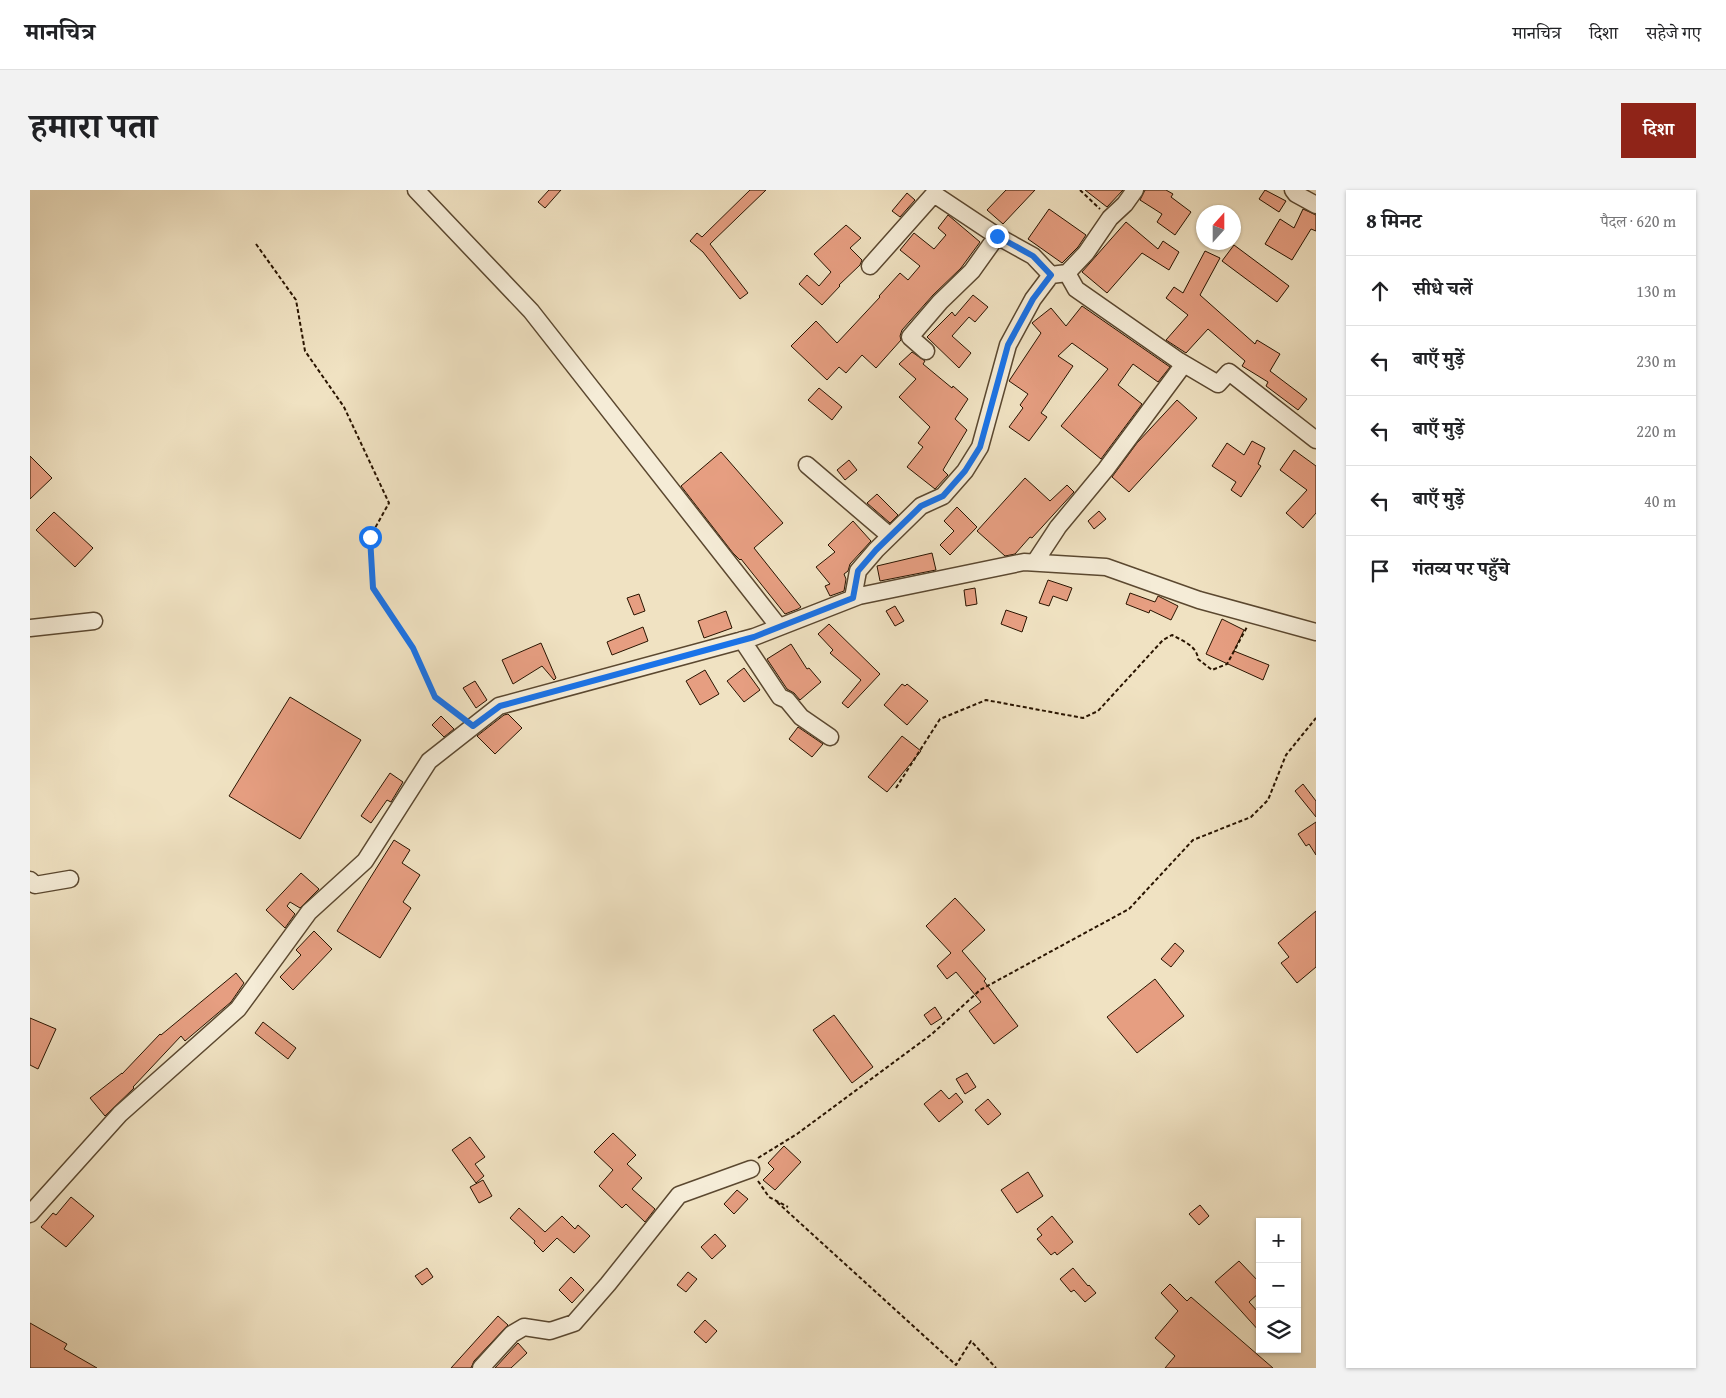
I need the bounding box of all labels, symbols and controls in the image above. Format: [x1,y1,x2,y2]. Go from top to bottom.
text: मानचित्र [25,14,95,49]
text: मानचित्र [1512,19,1561,46]
text: दिशा [1589,19,1618,46]
text: सहेजे गए [1646,19,1701,46]
text: हमारा पता [30,100,157,151]
button: दिशा [1621,103,1696,158]
north arrow [1196,205,1241,250]
text: 8 मिनट [1366,205,1421,236]
text: पैदल · 620 m [1600,209,1676,233]
route end [986,225,1009,248]
text: सीधे चलें [1413,274,1472,302]
icon: ahead [1366,277,1394,305]
text: 130 m [1636,279,1676,303]
text: बाएँ मुड़ें [1413,344,1464,372]
icon: left [1366,347,1394,375]
text: 230 m [1636,349,1676,373]
text: बाएँ मुड़ें [1413,414,1464,442]
icon: left [1366,417,1394,445]
text: 220 m [1636,419,1676,443]
text: बाएँ मुड़ें [1413,484,1464,512]
icon: left [1366,487,1394,515]
text: 40 m [1644,489,1676,513]
route start [359,526,382,549]
text: गंतव्य पर पहुँचे [1413,554,1509,582]
icon: arrive [1366,557,1394,585]
map controls [1256,1218,1301,1353]
button: + [1256,1218,1301,1263]
button: − [1256,1263,1301,1308]
button: layers [1256,1308,1301,1353]

